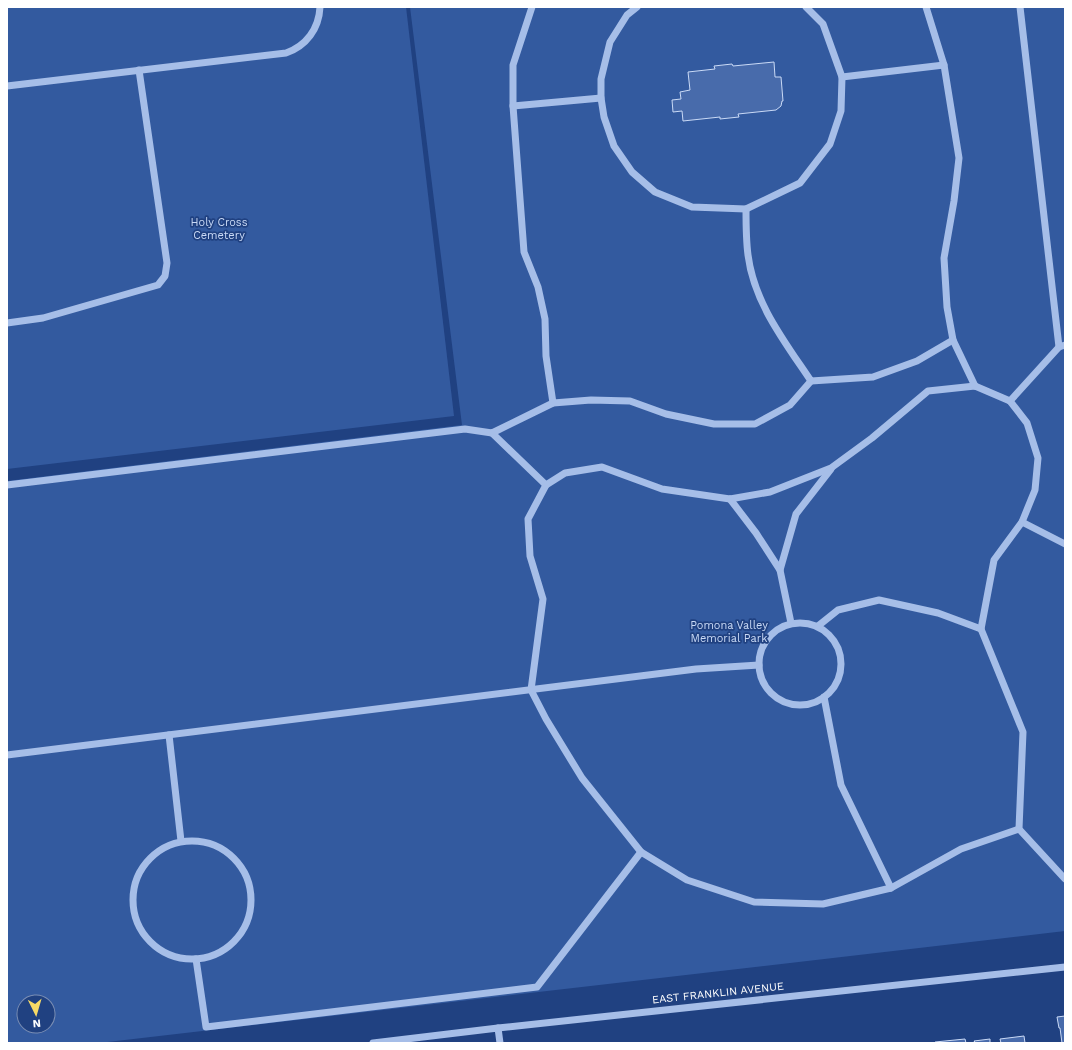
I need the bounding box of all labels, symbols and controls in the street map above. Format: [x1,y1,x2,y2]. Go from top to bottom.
park label: Holy Cross Cemetery [191,216,248,242]
park label: Pomona Valley Memorial Park [690,619,768,645]
street label: EAST FRANKLIN AVENUE [651,980,785,1006]
north arrow [16,994,56,1034]
text: N [32,1017,41,1030]

